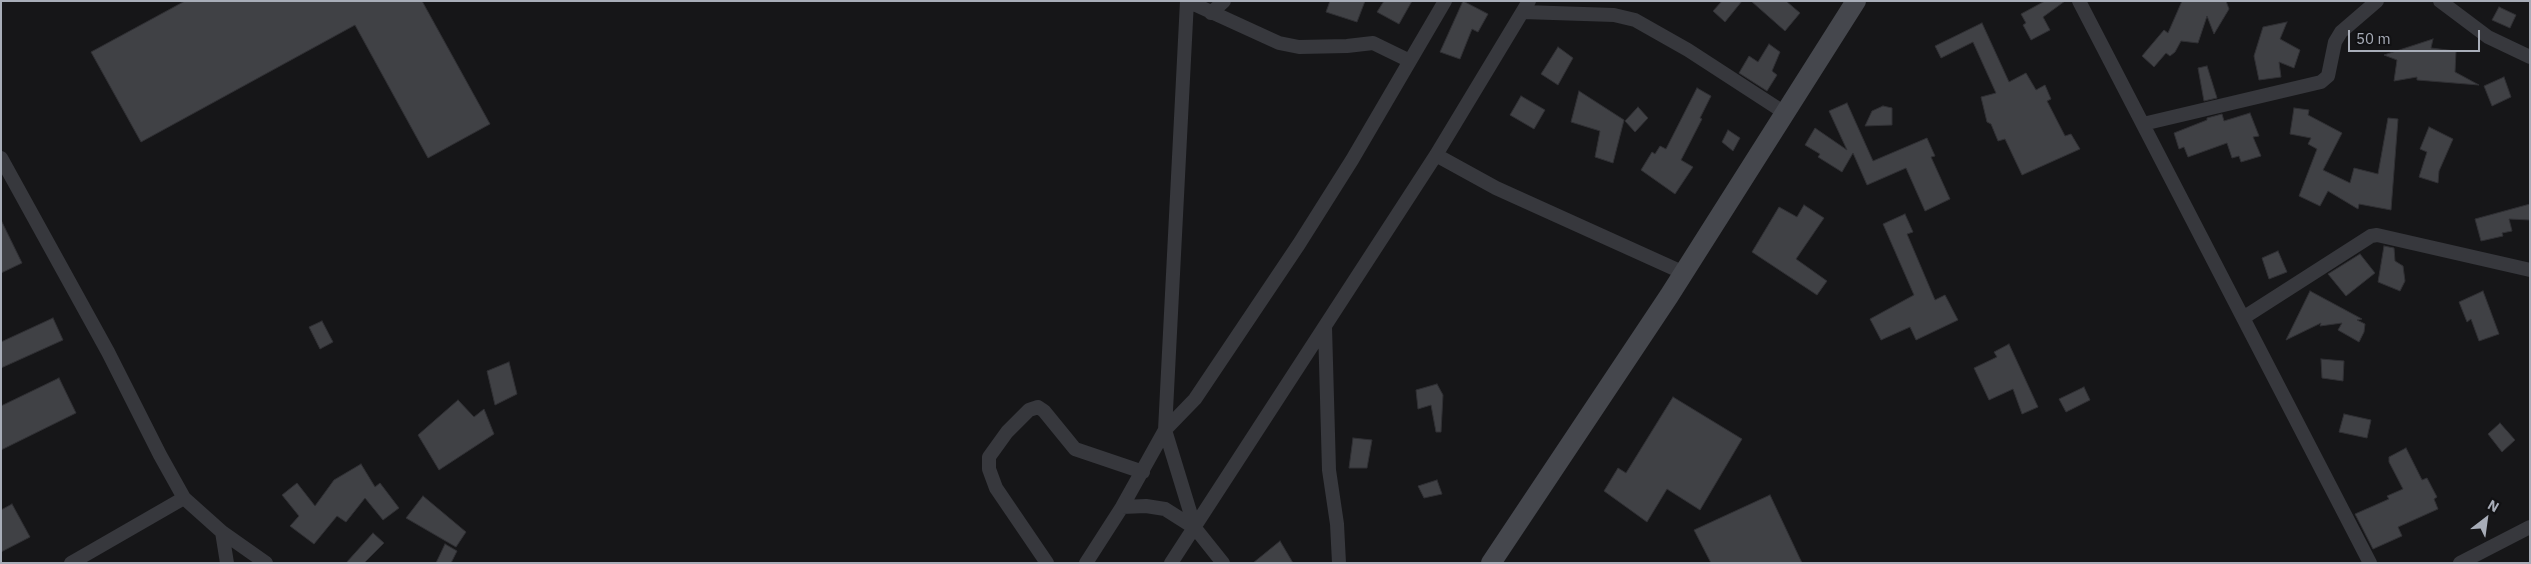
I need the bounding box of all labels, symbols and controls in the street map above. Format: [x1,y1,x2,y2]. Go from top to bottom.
scale bar [2351,20,2484,52]
text: 50 m [2356,29,2391,48]
north arrow [2461,494,2511,544]
text: N [2485,496,2502,516]

